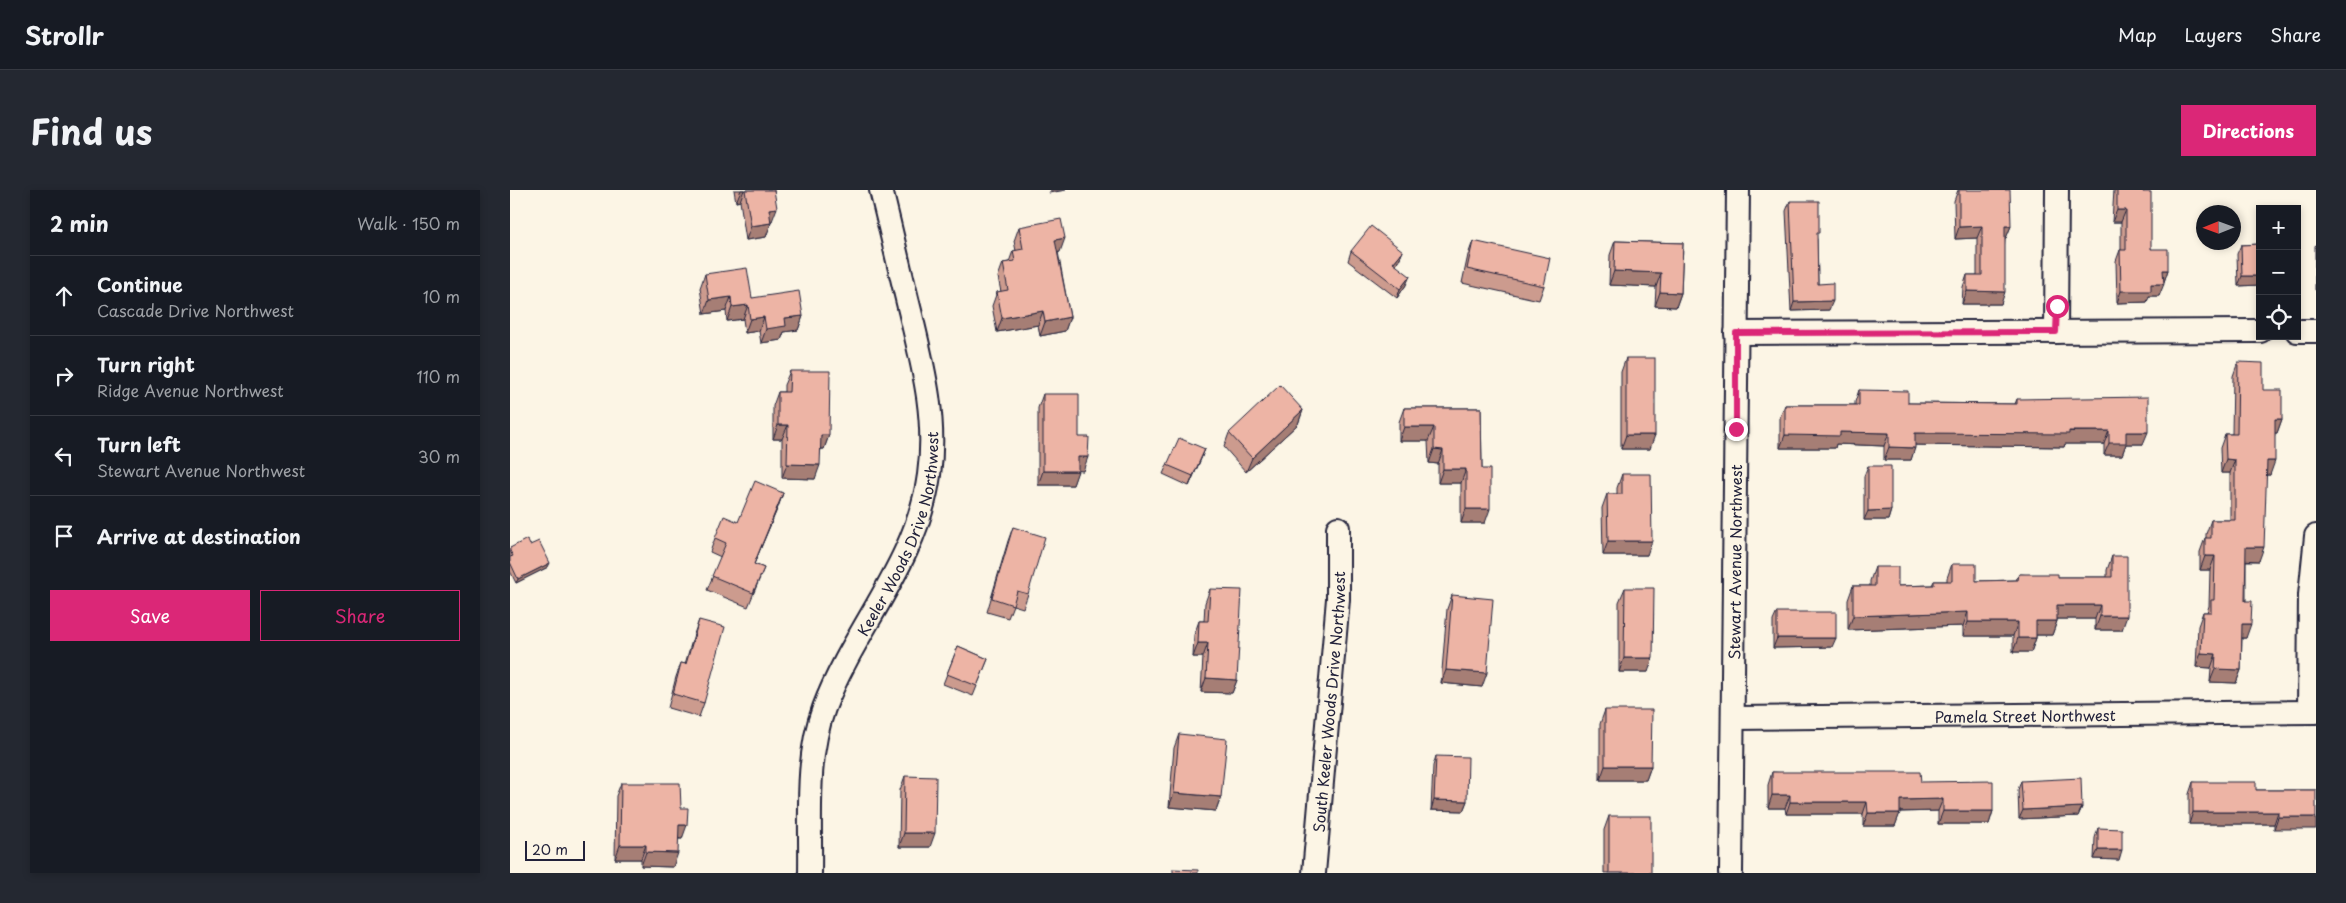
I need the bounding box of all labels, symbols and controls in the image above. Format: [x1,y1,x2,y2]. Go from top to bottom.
text: Strollr [25,17,104,53]
text: Map [2118,21,2157,48]
text: Layers [2185,21,2242,48]
text: Share [2270,21,2321,48]
text: Find us [30,104,152,157]
button: Directions [2181,105,2316,156]
north arrow [2196,205,2241,250]
map controls [2256,205,2301,340]
button: + [2256,205,2301,250]
text: 2 min [50,207,109,239]
text: Walk · 150 m [357,211,460,235]
button: − [2256,250,2301,295]
text: Continue [97,270,183,298]
icon: ahead [50,282,78,310]
text: 10 m [423,284,460,308]
route start [2046,295,2069,318]
button: locate [2256,295,2301,340]
text: Cascade Drive Northwest [97,298,294,322]
text: Turn right [97,350,195,378]
icon: right [50,362,78,390]
text: 110 m [417,364,460,388]
text: Ridge Avenue Northwest [97,378,284,402]
route end [1725,418,1748,441]
text: Turn left [97,430,181,458]
street label: Keeler Woods Drive Northwest [851,431,943,640]
icon: left [50,442,78,470]
text: 30 m [418,444,460,468]
text: Stewart Avenue Northwest [97,458,305,482]
street label: Stewart Avenue Northwest [1722,464,1747,660]
icon: arrive [50,522,78,550]
text: Arrive at destination [97,522,301,550]
street label: South Keeler Woods Drive Northwest [1306,571,1350,833]
button: Save [50,590,250,641]
button: Share [260,590,460,641]
street label: Pamela Street Northwest [1934,703,2116,727]
scale bar [525,838,585,861]
text: 20 m [532,839,568,860]

